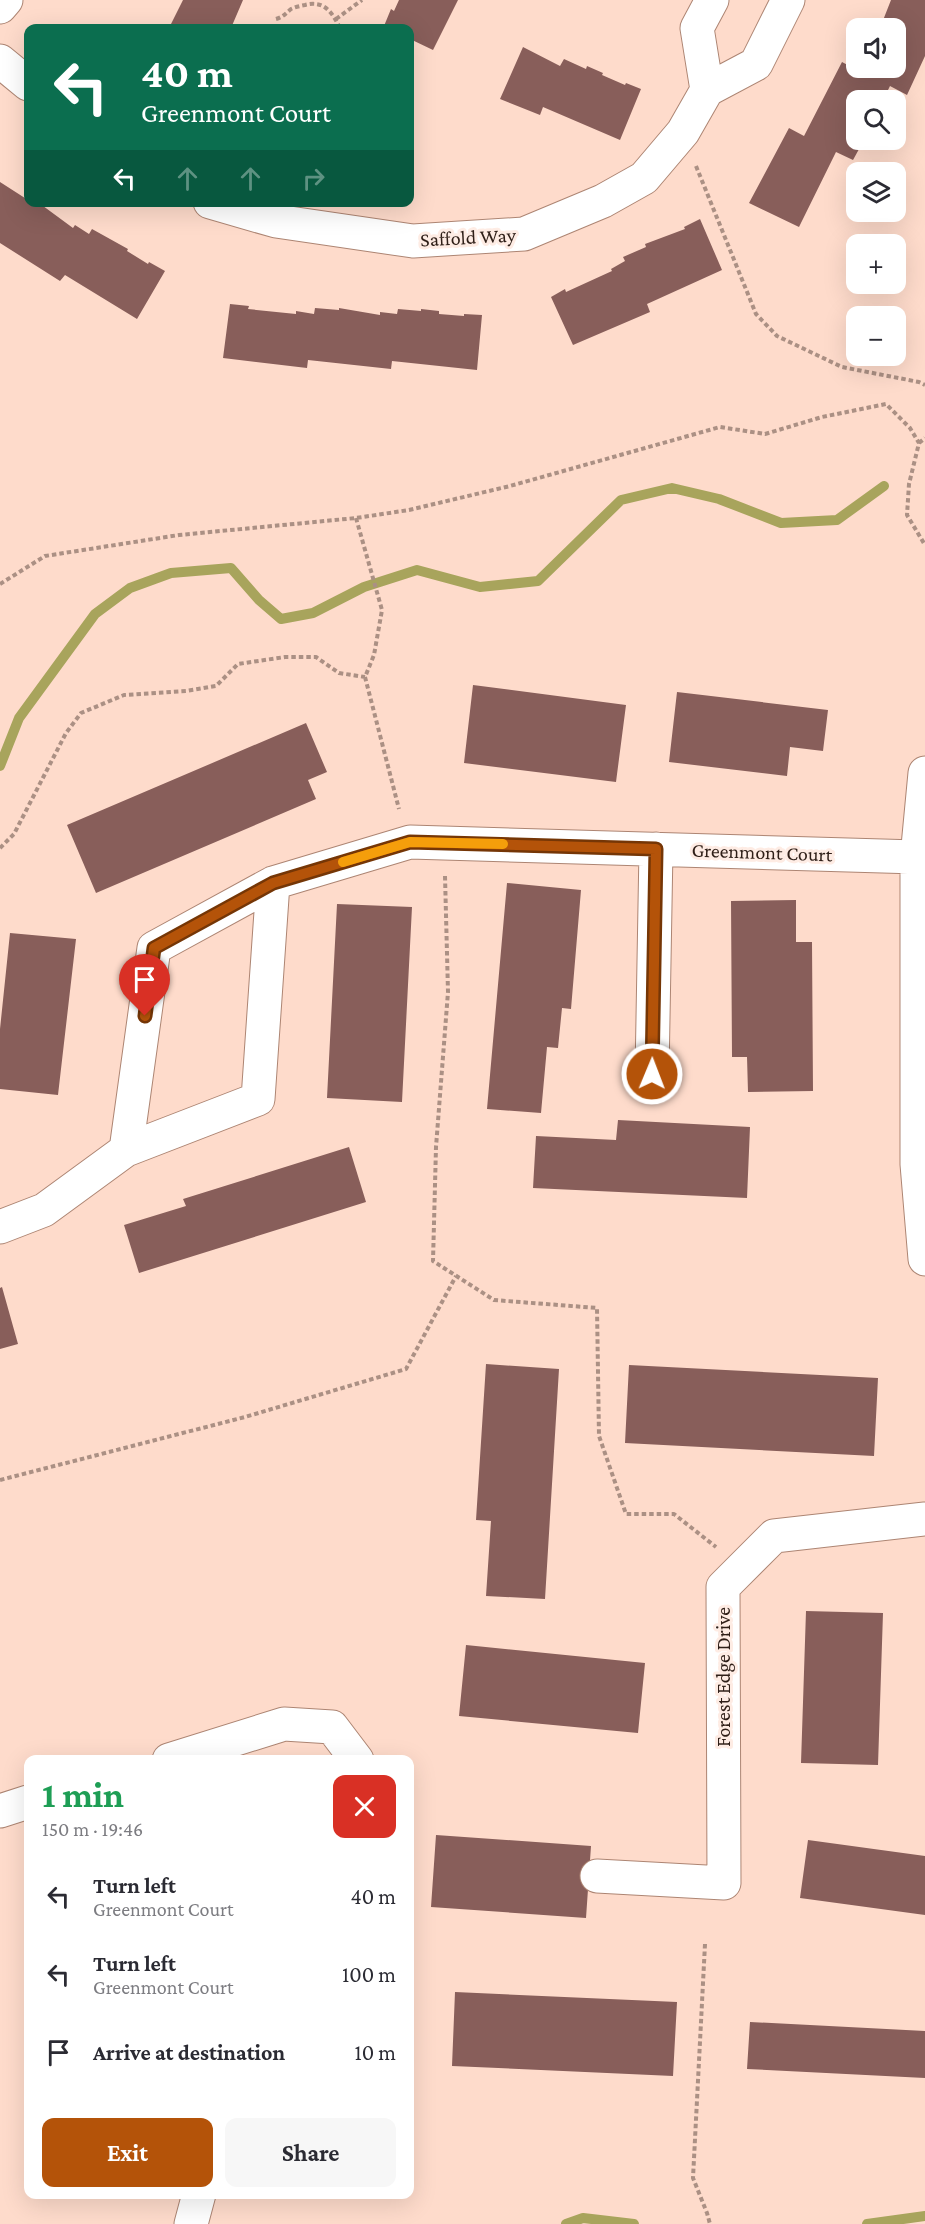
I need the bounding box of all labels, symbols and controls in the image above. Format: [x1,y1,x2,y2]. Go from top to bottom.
map controls [846,18,906,366]
button: sound [846,18,906,78]
icon: left [42,48,120,126]
text: 40 m [141,49,233,96]
button: search [846,90,906,150]
text: Greenmont Court [141,98,331,128]
icon: left [108,162,141,195]
icon: ahead [171,162,204,195]
icon: ahead [234,162,267,195]
icon: right [297,162,330,195]
button: layers [846,162,906,222]
street label: Saffold Way [420,223,517,251]
button: + [846,234,906,294]
button: − [846,306,906,366]
street label: Greenmont Court [691,839,833,865]
pin [119,954,170,1016]
icon: arrive [128,963,161,996]
position arrow [620,1042,684,1106]
street label: Forest Edge Drive [712,1607,735,1747]
text: 1 min [42,1775,124,1815]
button: close [333,1775,396,1838]
text: 150 m · 19:46 [42,1818,143,1840]
text: Turn left [93,1873,176,1898]
icon: left [42,1880,75,1913]
text: 40 m [351,1884,396,1909]
text: Greenmont Court [93,1898,234,1920]
text: Turn left [93,1951,176,1976]
icon: left [42,1958,75,1991]
text: 100 m [342,1962,396,1987]
text: Greenmont Court [93,1976,234,1998]
icon: arrive [42,2036,75,2069]
text: Arrive at destination [93,2040,285,2065]
text: 10 m [354,2040,396,2065]
button: Exit [42,2118,213,2187]
button: Share [225,2118,396,2187]

